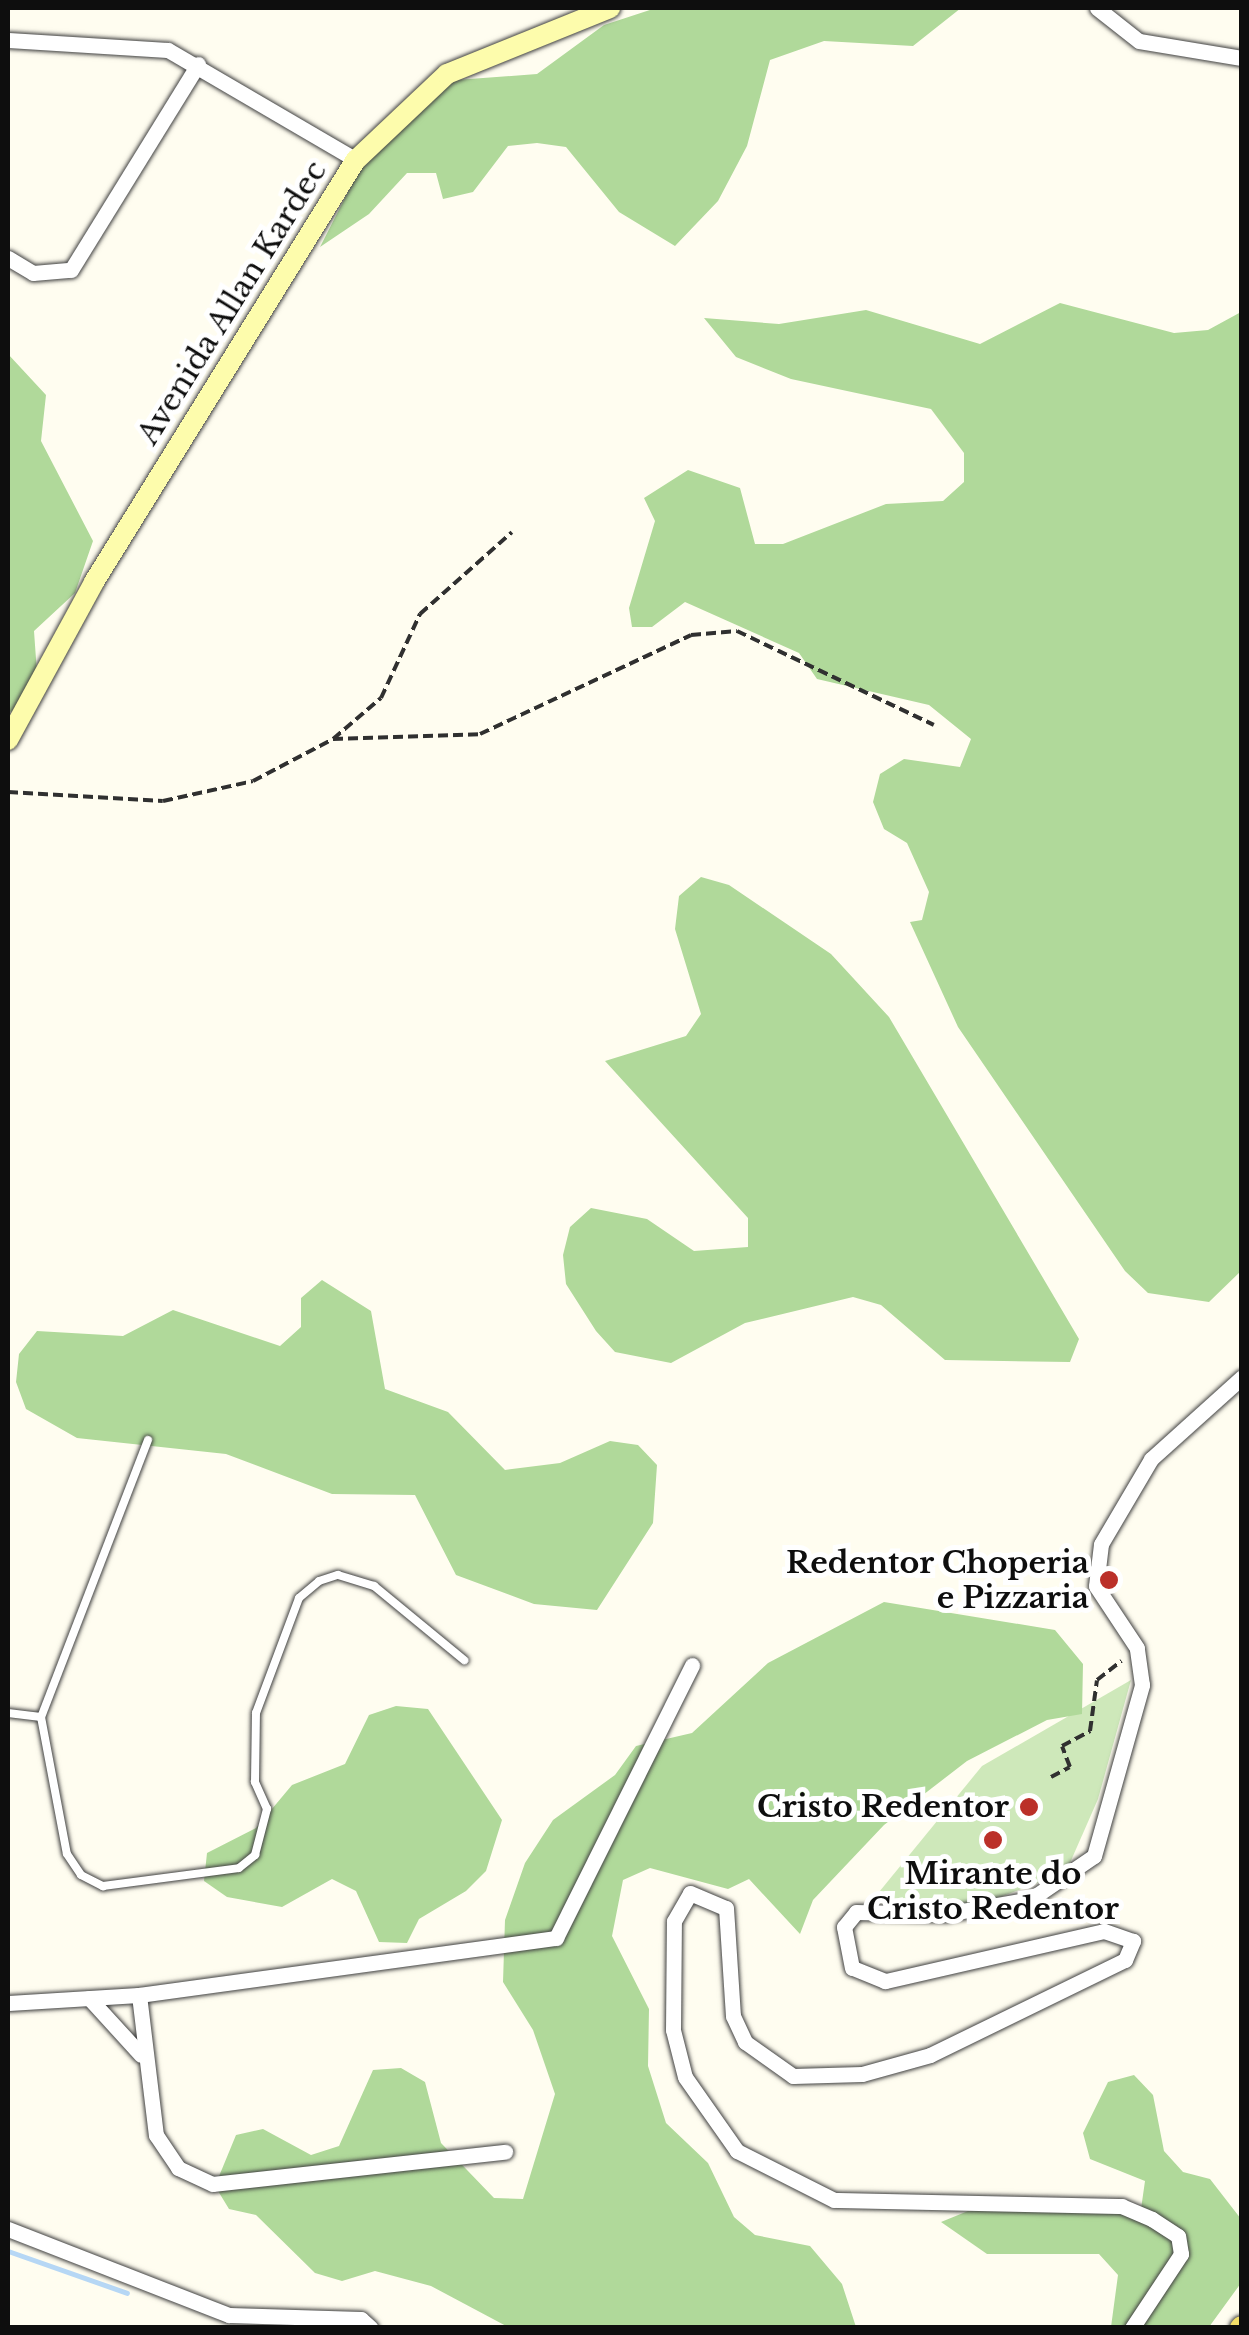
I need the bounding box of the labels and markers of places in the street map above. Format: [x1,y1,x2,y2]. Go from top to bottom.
place label: Redentor Choperia e Pizzaria [785,1545,1089,1616]
marker: Redentor Choperia e Pizzaria [1098,1569,1120,1591]
place label: Cristo Redentor [757,1789,1009,1825]
marker: Cristo Redentor [1018,1796,1040,1818]
marker: Mirante do Cristo Redentor [982,1829,1004,1851]
place label: Mirante do Cristo Redentor [867,1856,1119,1926]

